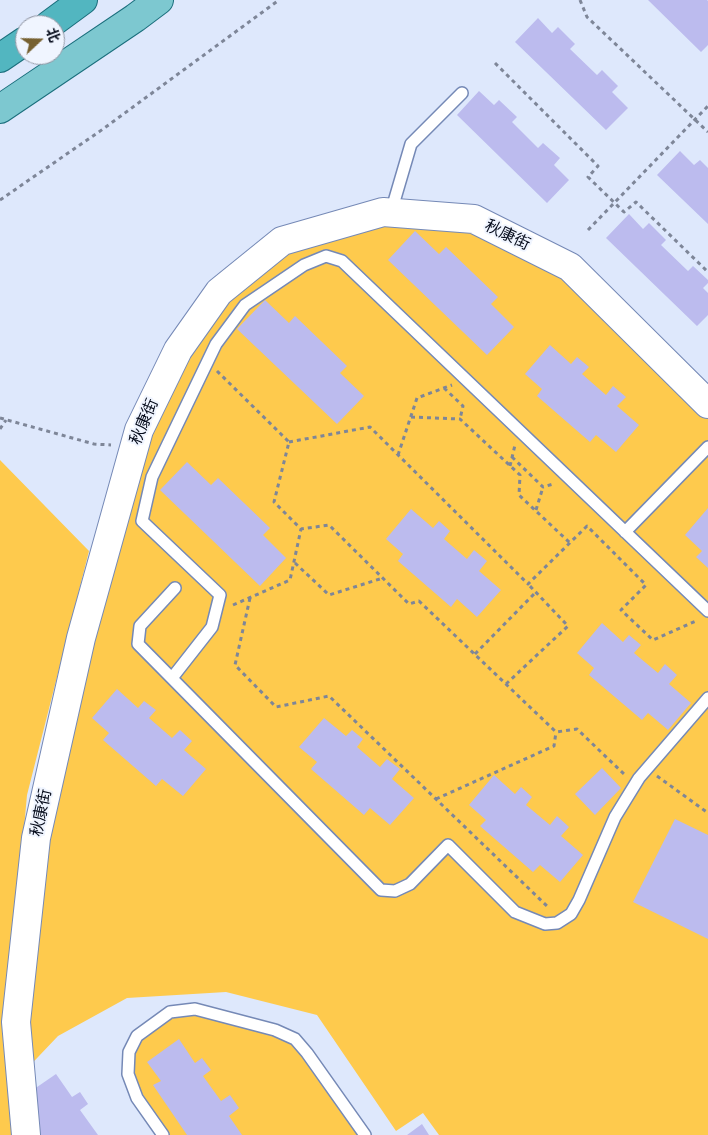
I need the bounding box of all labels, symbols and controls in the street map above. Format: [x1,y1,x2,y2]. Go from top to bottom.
north arrow [15,15,65,65]
text: 北 [41,25,65,45]
street label: 秋康街 [481,217,533,255]
street label: 秋康街 [127,396,163,448]
street label: 秋康街 [28,788,56,838]

